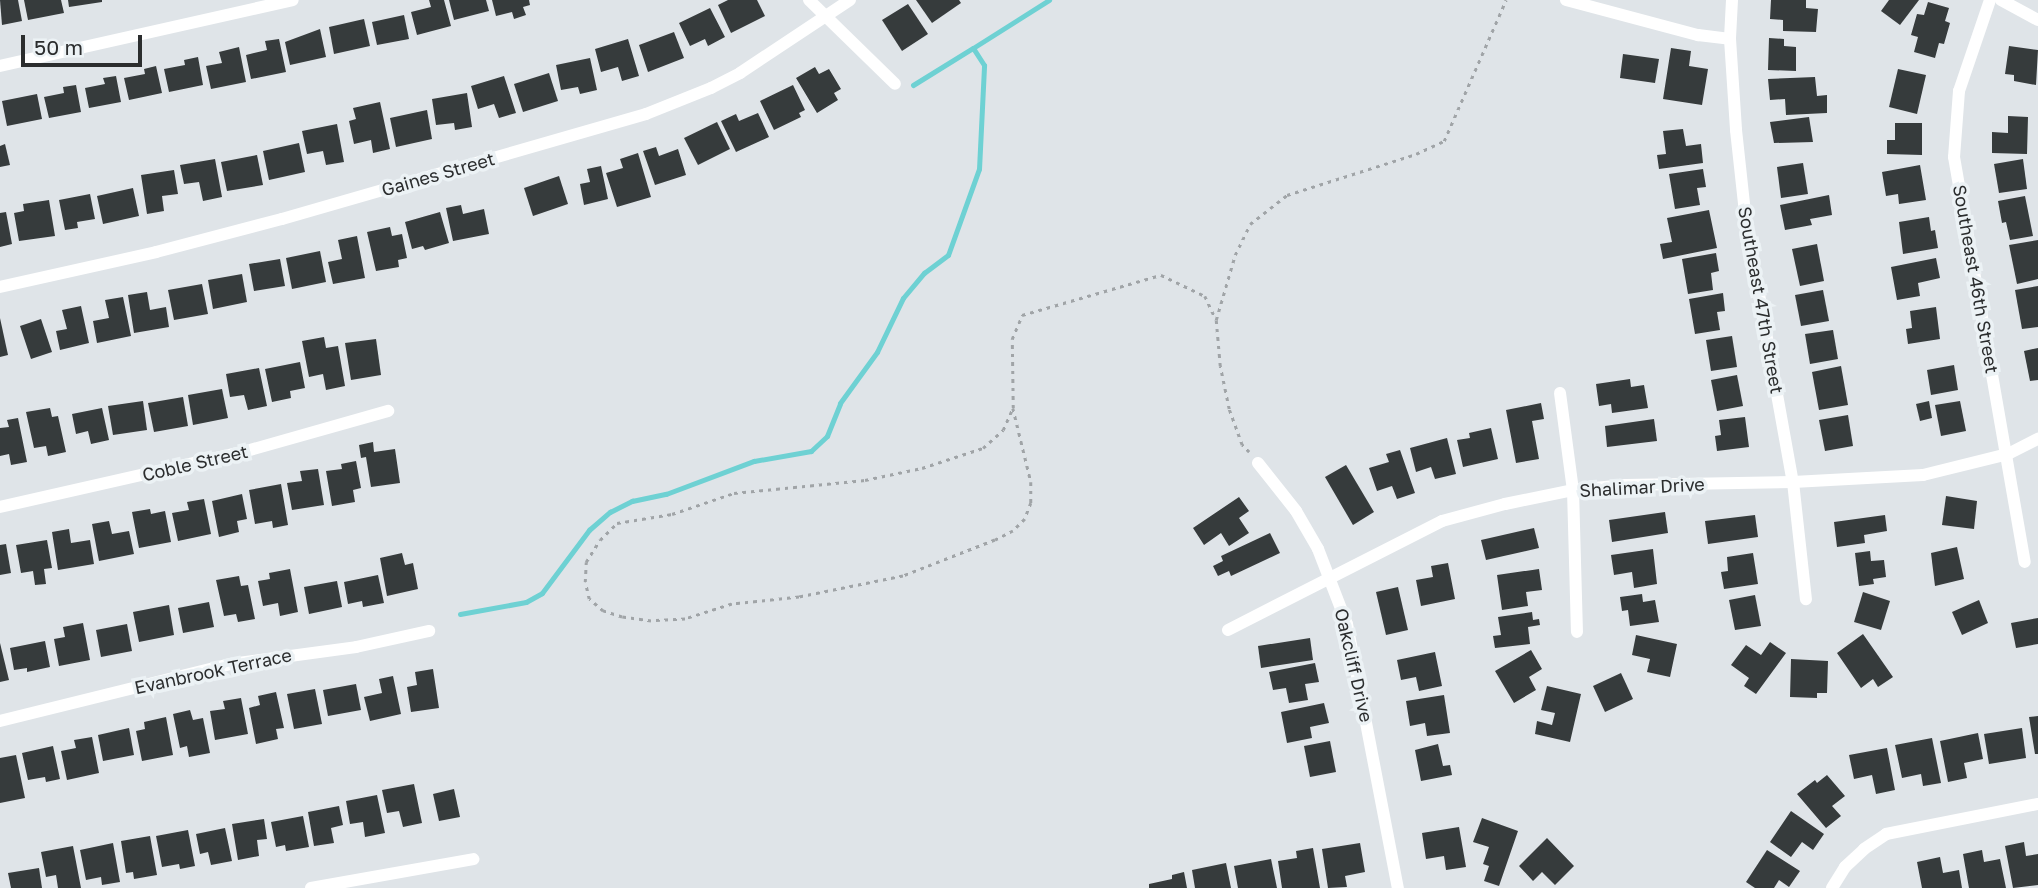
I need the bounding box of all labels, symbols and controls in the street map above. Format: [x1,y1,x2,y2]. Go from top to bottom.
scale bar [24,21,145,65]
text: 50 m [34,34,83,60]
street label: Gaines Street [379,148,497,200]
street label: Southeast 46th Street [1949,183,2003,375]
street label: Southeast 47th Street [1734,205,1788,395]
street label: Coble Street [140,440,250,486]
street label: Shalimar Drive [1579,473,1705,501]
street label: Oakcliff Drive [1330,606,1378,724]
street label: Evanbrook Terrace [132,644,294,698]

